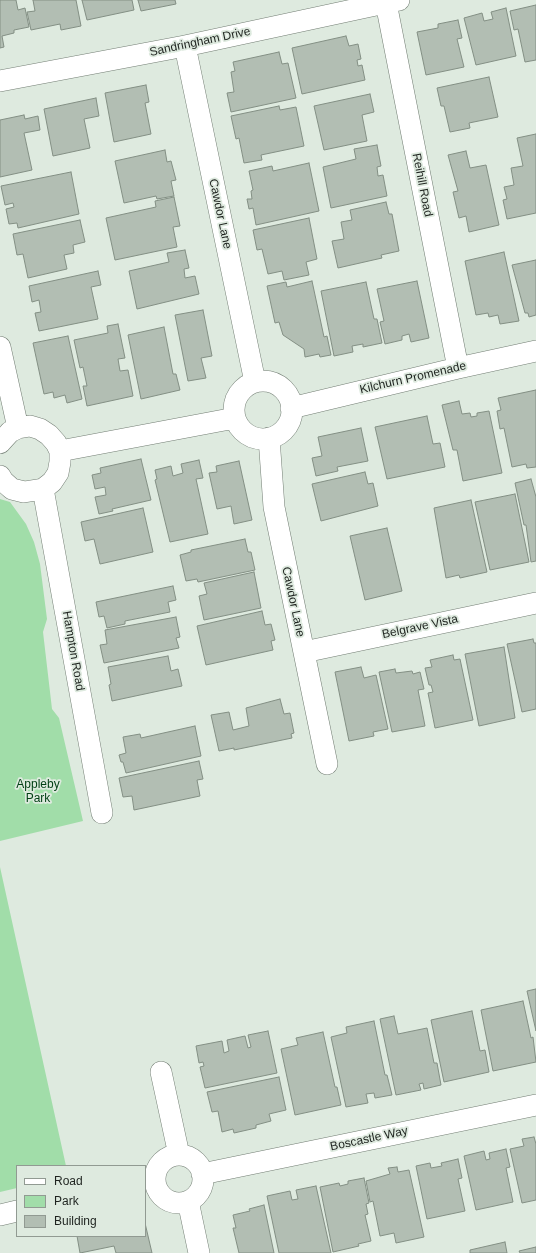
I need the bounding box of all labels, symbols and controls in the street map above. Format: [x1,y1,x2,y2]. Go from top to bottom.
street label: Sandringham Drive [148,24,252,60]
street label: Reihill Road [409,152,435,218]
street label: Cawdor Lane [206,178,234,250]
street label: Kilchurn Promenade [358,359,468,397]
street label: Cawdor Lane [279,566,307,638]
street label: Hampton Road [59,610,87,692]
street label: Belgrave Vista [381,612,459,642]
park label: Appleby Park [16,778,60,806]
street label: Boscastle Way [329,1124,409,1154]
legend [16,1165,146,1237]
text: Road [54,1174,83,1188]
text: Park [54,1194,79,1208]
text: Building [54,1214,97,1228]

